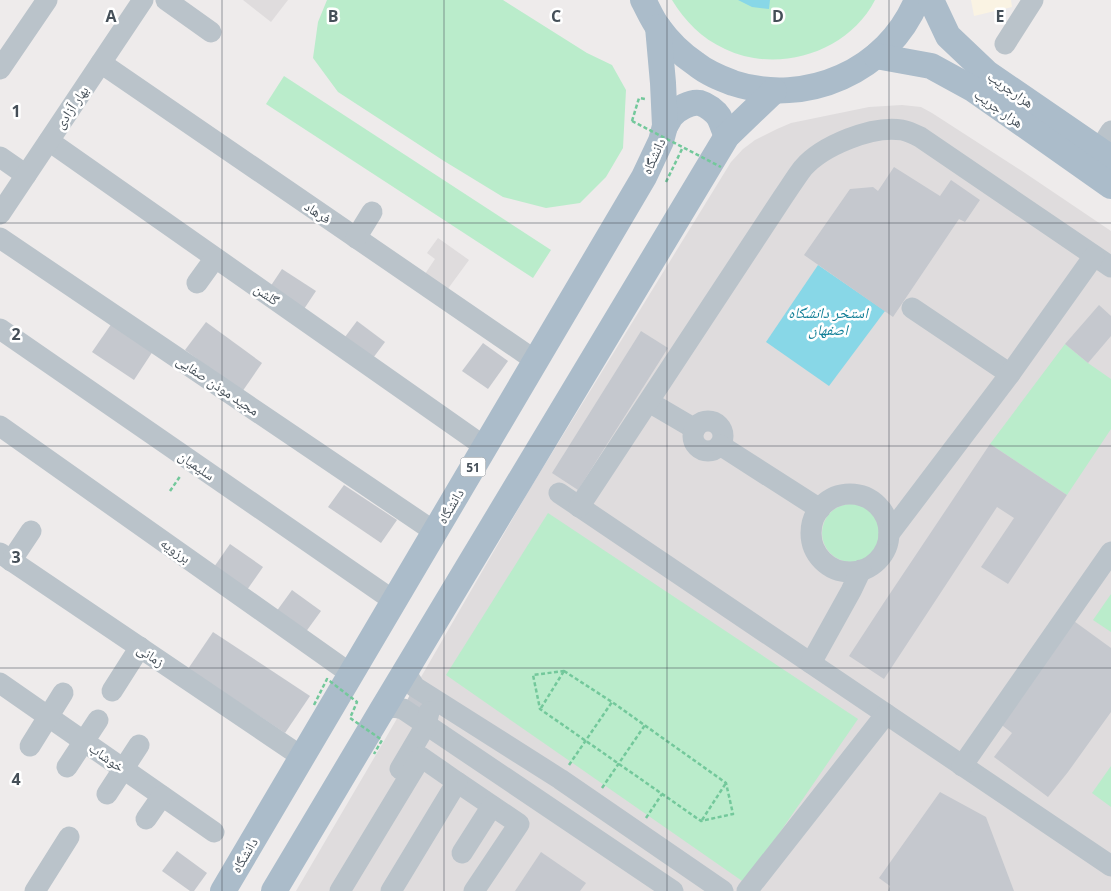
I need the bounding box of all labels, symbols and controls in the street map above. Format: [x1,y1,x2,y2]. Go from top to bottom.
text: A [105,5,117,27]
text: B [328,5,338,27]
text: C [551,5,561,27]
text: D [772,5,784,27]
text: E [996,5,1005,27]
street label: هزارجریب [984,66,1038,112]
street label: بهار آزادی [50,82,92,132]
street label: هزار جریب [971,84,1027,132]
text: 1 [11,100,21,122]
street label: دانشگاه [637,135,669,177]
street label: فرهاد [301,196,335,228]
street label: گلشن [251,279,284,310]
water label: استخر دانشگاه اصفهان [788,302,869,339]
text: 2 [11,323,21,345]
street label: مجید موذن صفایی [173,350,263,420]
street label: سلیمیان [175,446,219,484]
road number: 51 [460,458,486,477]
street label: دانشگاه [432,485,468,527]
street label: برزویه [157,533,195,567]
text: 3 [11,546,21,568]
street label: زمانی [134,639,168,671]
street label: خوشاب [86,738,129,776]
text: 4 [11,768,21,790]
street label: دانشگاه [226,834,262,876]

